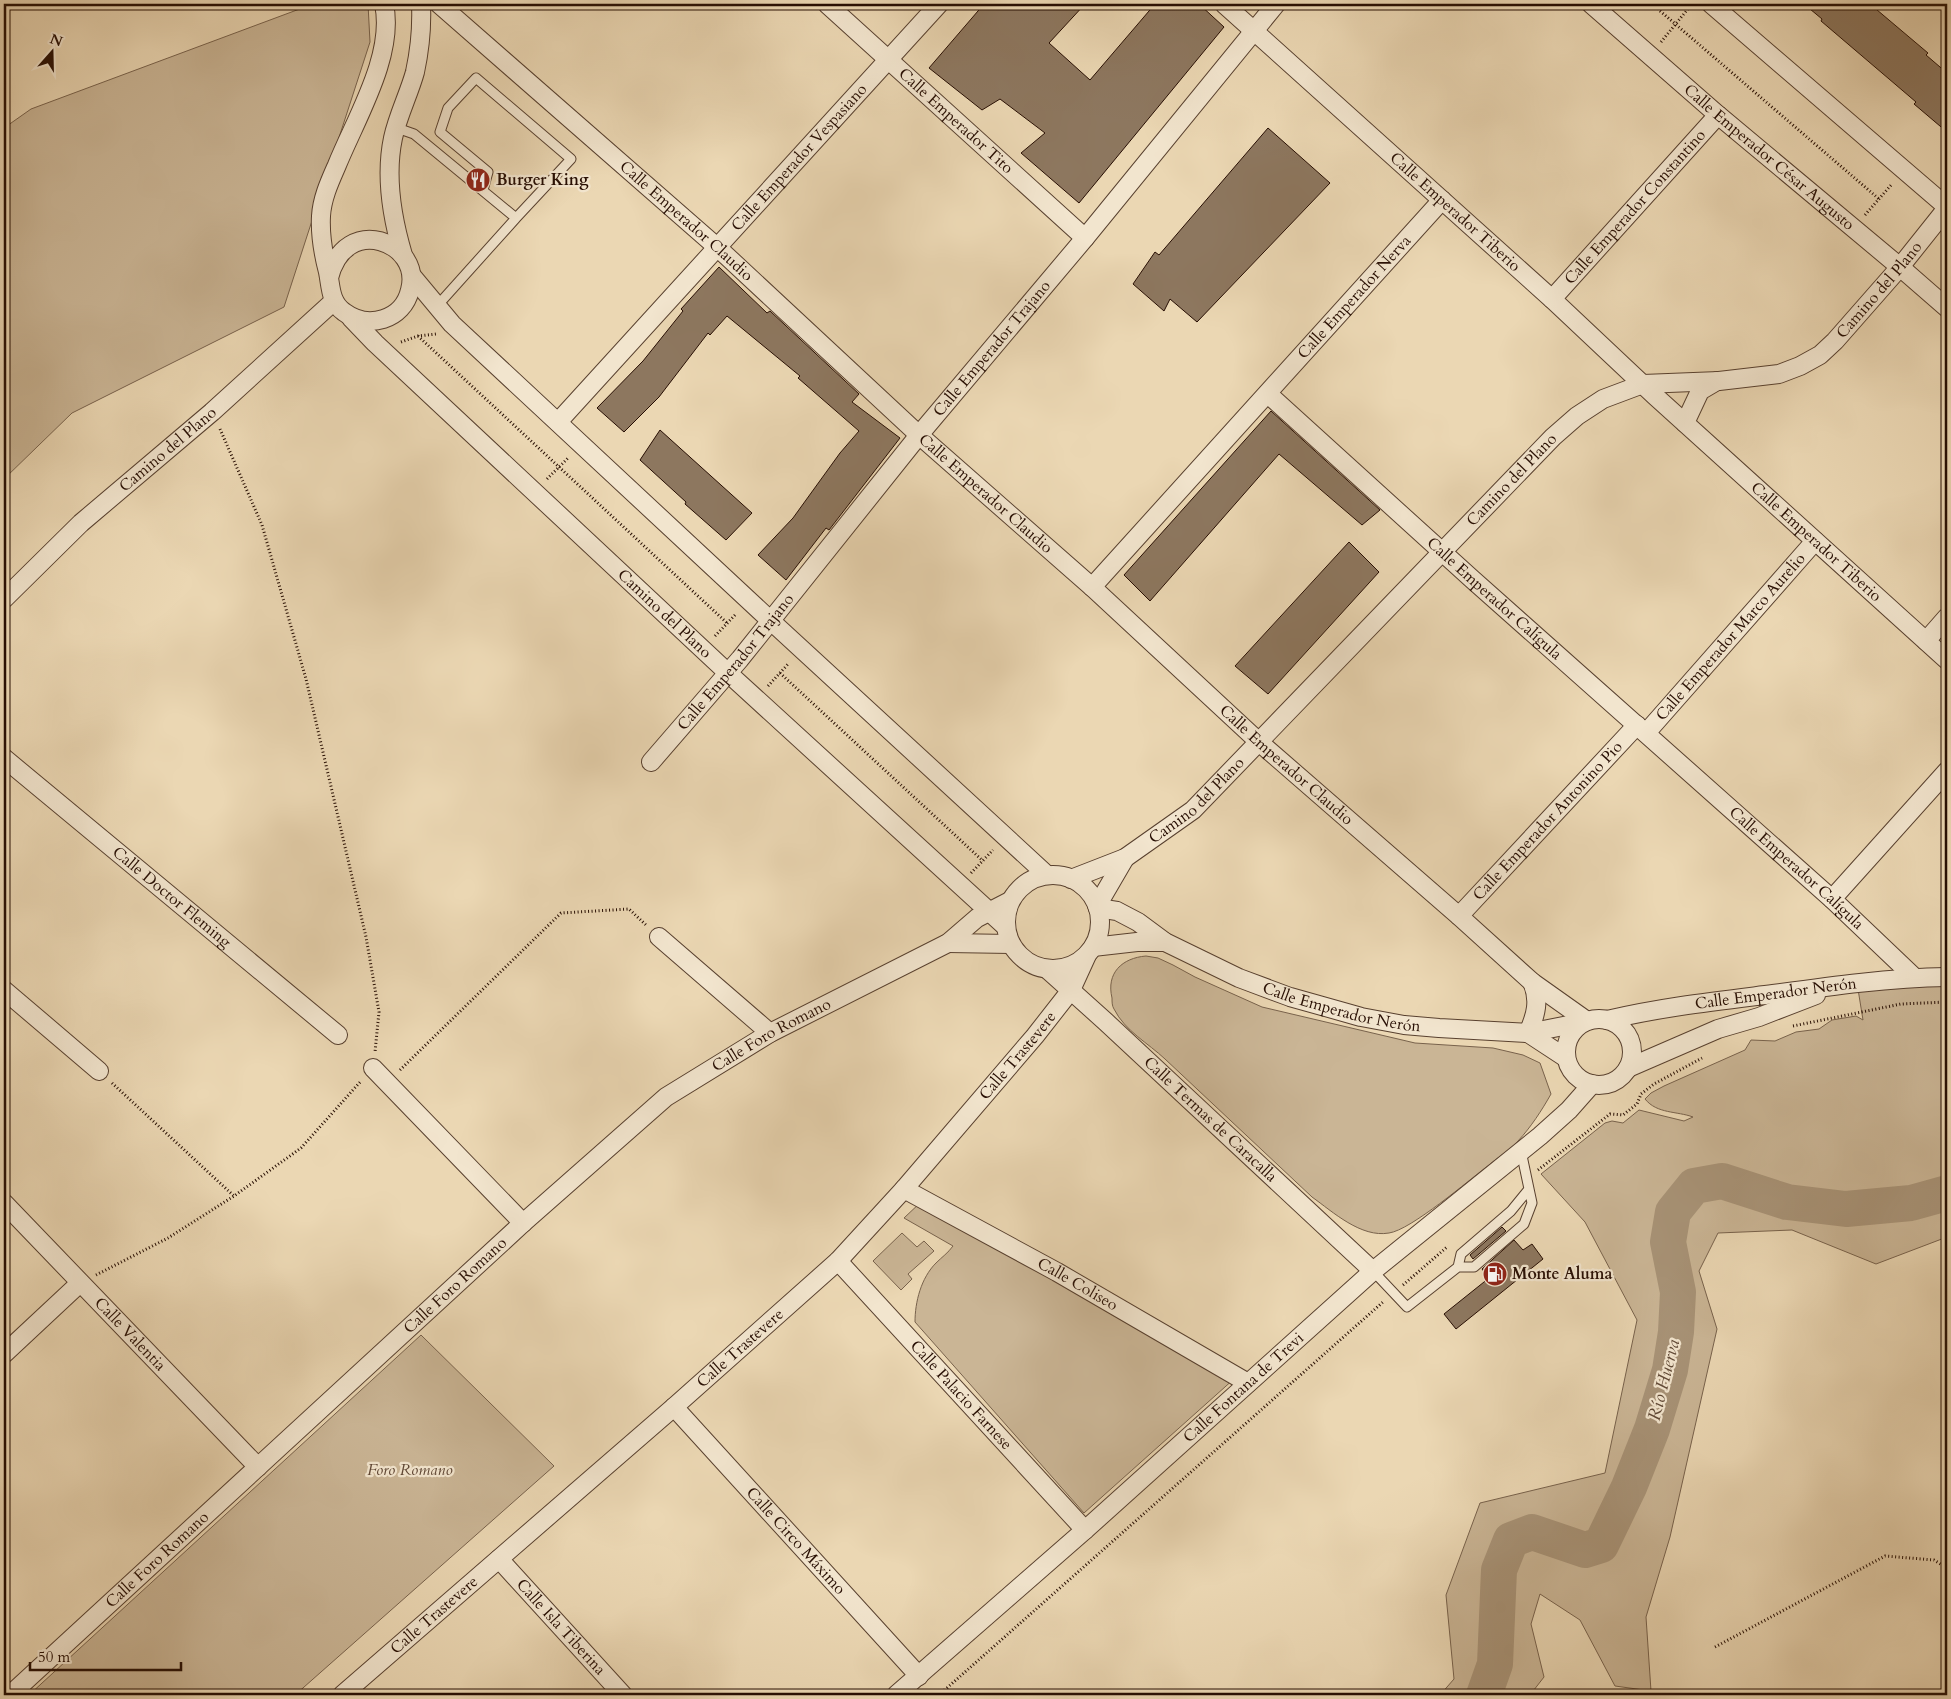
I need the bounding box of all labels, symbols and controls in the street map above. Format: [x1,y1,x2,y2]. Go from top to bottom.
north arrow [28,28,78,78]
text: N [47,29,65,51]
street label: Calle Emperador Tito [894,63,1018,179]
street label: Calle Emperador Vespasiano [726,79,872,236]
street label: Calle Emperador César Augusto [1679,79,1860,236]
street label: Calle Emperador Constantino [1559,124,1711,289]
street label: Calle Emperador Tiberio [1385,147,1526,277]
street label: Calle Emperador Claudio [615,156,758,286]
restaurant icon: Burger King [465,167,491,193]
place label: Burger King [496,169,589,191]
street label: Calle Emperador Nerva [1292,230,1416,364]
street label: Camino del Plano [1831,237,1927,343]
street label: Calle Emperador Trajano [928,275,1056,421]
street label: Camino del Plano [114,402,222,497]
street label: Camino del Plano [1461,428,1562,531]
street label: Calle Emperador Claudio [914,429,1058,559]
street label: Calle Emperador Tiberio [1746,477,1887,607]
street label: Calle Emperador Calígula [1422,532,1567,665]
street label: Calle Emperador Marco Aurelio [1651,548,1811,726]
street label: Camino del Plano [613,564,717,663]
street label: Calle Emperador Trajano [672,589,799,735]
street label: Calle Emperador Claudio [1215,700,1358,830]
street label: Calle Emperador Antonino Pio [1468,736,1628,905]
street label: Camino del Plano [1144,752,1250,849]
street label: Calle Emperador Calígula [1724,802,1869,935]
street label: Calle Doctor Fleming [108,841,236,953]
street label: Calle Emperador Nerón [1694,972,1858,1015]
street label: Calle Emperador Nerón [1259,977,1421,1037]
street label: Calle Foro Romano [708,993,835,1077]
street label: Calle Trastevere [974,1007,1061,1105]
street label: Calle Termas de Caracalla [1139,1052,1282,1187]
street label: Calle Foro Romano [399,1232,512,1339]
street label: Calle Coliseo [1033,1252,1122,1316]
fuel station icon: Monte Aluma [1482,1261,1508,1287]
place label: Monte Aluma [1512,1263,1613,1285]
street label: Calle Valentia [90,1292,171,1376]
street label: Calle Trastevere [692,1304,788,1393]
street label: Calle Fontana de Trevi [1178,1327,1309,1448]
street label: Calle Palacio Farnese [905,1335,1017,1455]
water label: Río Huerva [1642,1337,1686,1423]
park label: Foro Romano [367,1459,453,1481]
street label: Calle Circo Máximo [741,1482,851,1600]
street label: Calle Foro Romano [101,1506,214,1613]
street label: Calle Trastevere [386,1571,483,1659]
street label: Calle Isla Tiberina [511,1574,611,1680]
scale bar [30,1639,181,1671]
text: 50 m [38,1647,70,1667]

